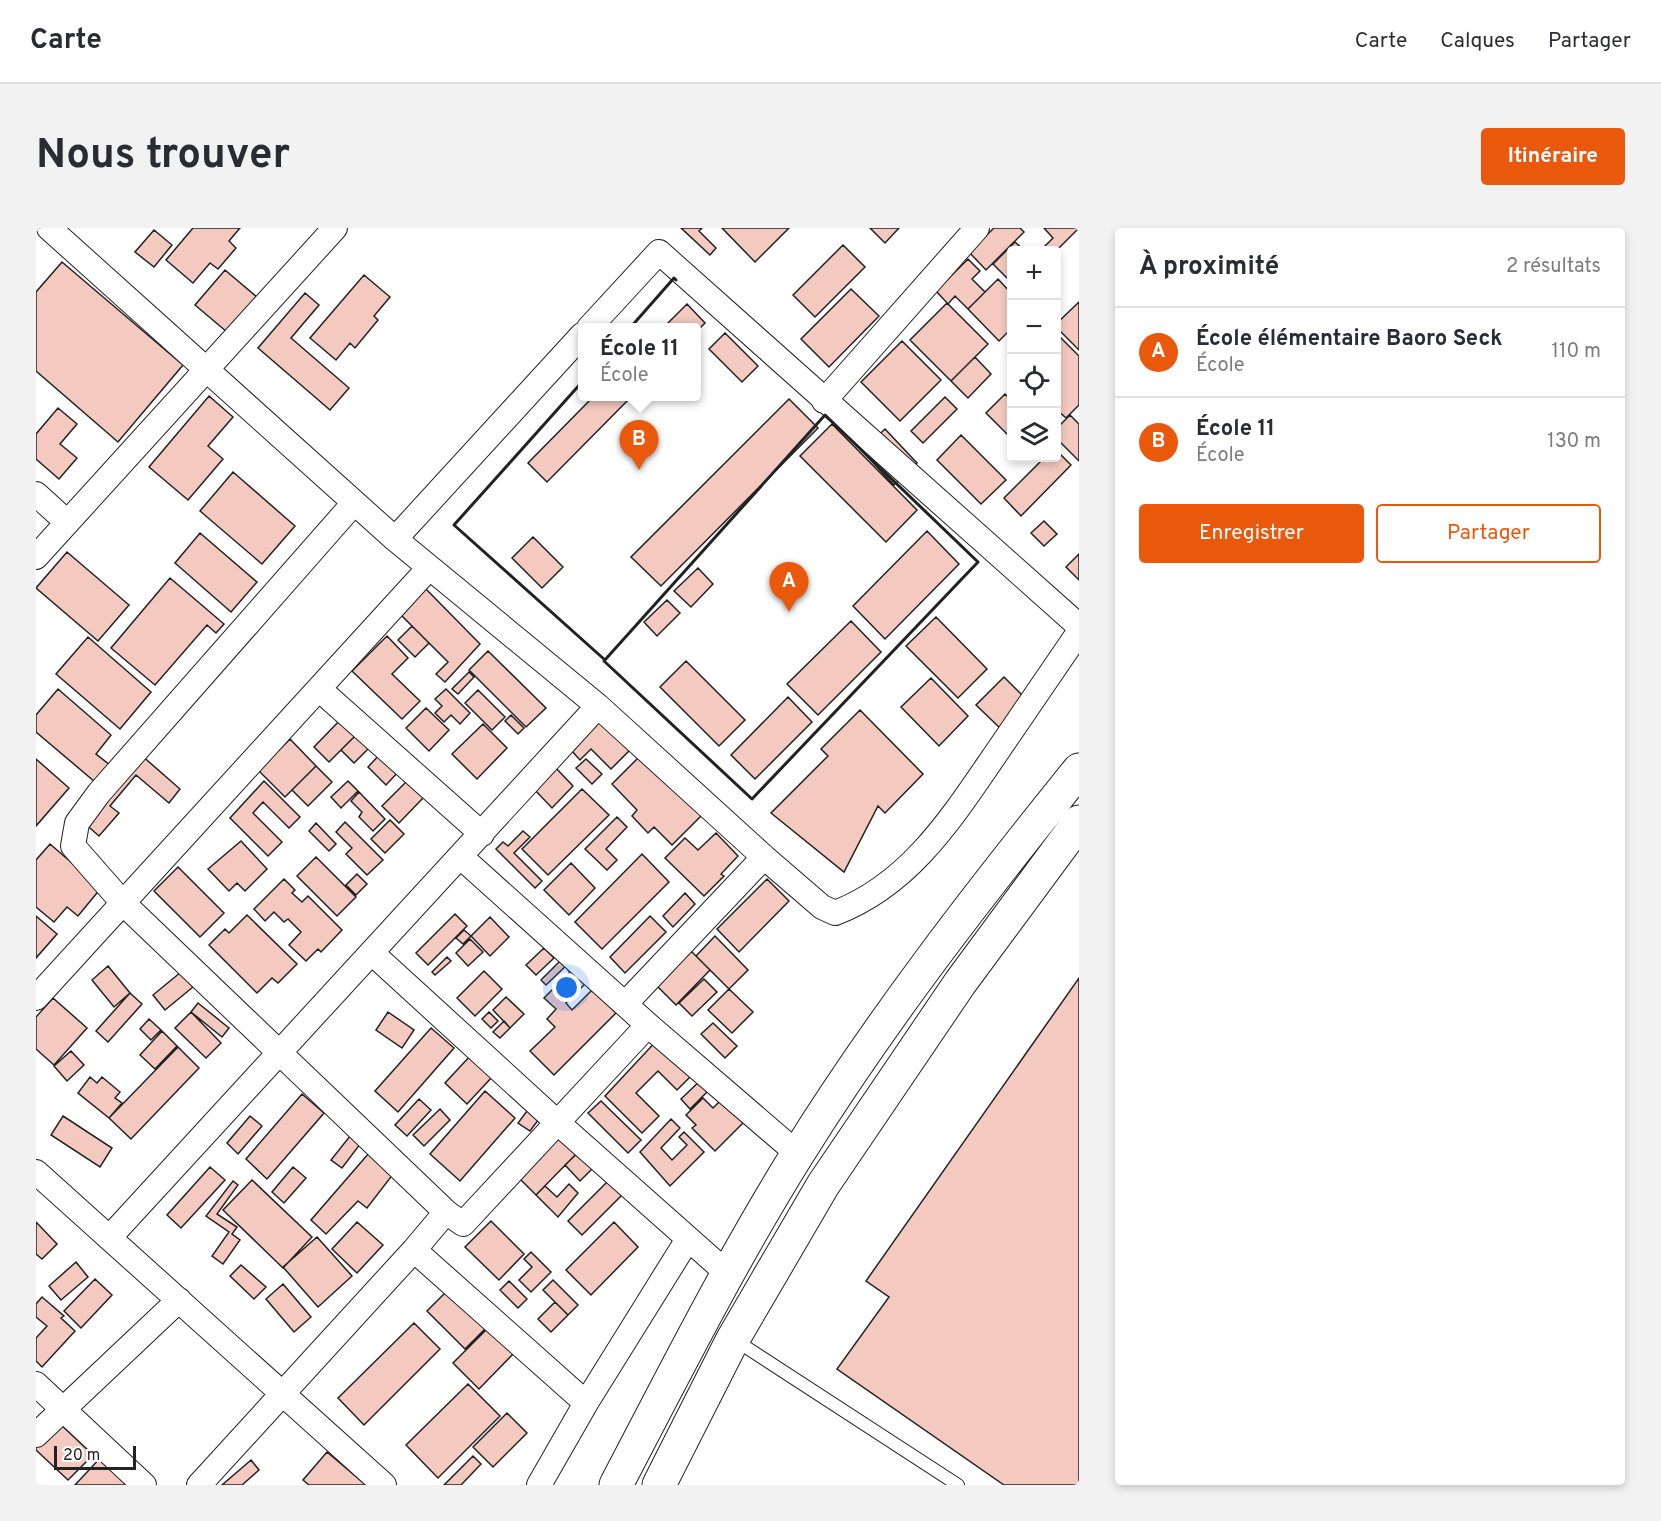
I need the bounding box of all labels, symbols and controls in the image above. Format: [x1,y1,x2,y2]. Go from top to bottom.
text: Carte [30,23,102,59]
text: Carte [1355,28,1407,55]
text: Calques [1440,28,1515,55]
text: Partager [1548,28,1631,55]
button: Itinéraire [1481,128,1625,185]
text: Nous trouver [36,130,290,183]
map controls [1007,246,1061,462]
button: + [1007,246,1061,300]
text: À proximité [1139,251,1279,284]
text: 2 résultats [1506,254,1601,280]
button: − [1007,300,1061,354]
popup [578,323,701,401]
text: École élémentaire Baoro Seck [1196,326,1503,353]
text: École 11 [600,336,679,363]
text: A [1151,339,1166,365]
text: 110 m [1552,339,1601,365]
text: École [1196,353,1245,379]
button: locate [1007,354,1061,408]
text: École [600,363,649,389]
button: layers [1007,408,1061,462]
text: École 11 [1196,416,1275,443]
pin: B [620,420,658,470]
text: B [1152,429,1165,455]
text: 130 m [1547,429,1601,455]
text: École [1196,443,1245,469]
button: Enregistrer [1139,504,1364,563]
button: Partager [1376,504,1601,563]
pin: A [770,562,808,612]
your location [552,973,581,1002]
scale bar [54,1443,136,1470]
text: 20 m [63,1446,100,1466]

